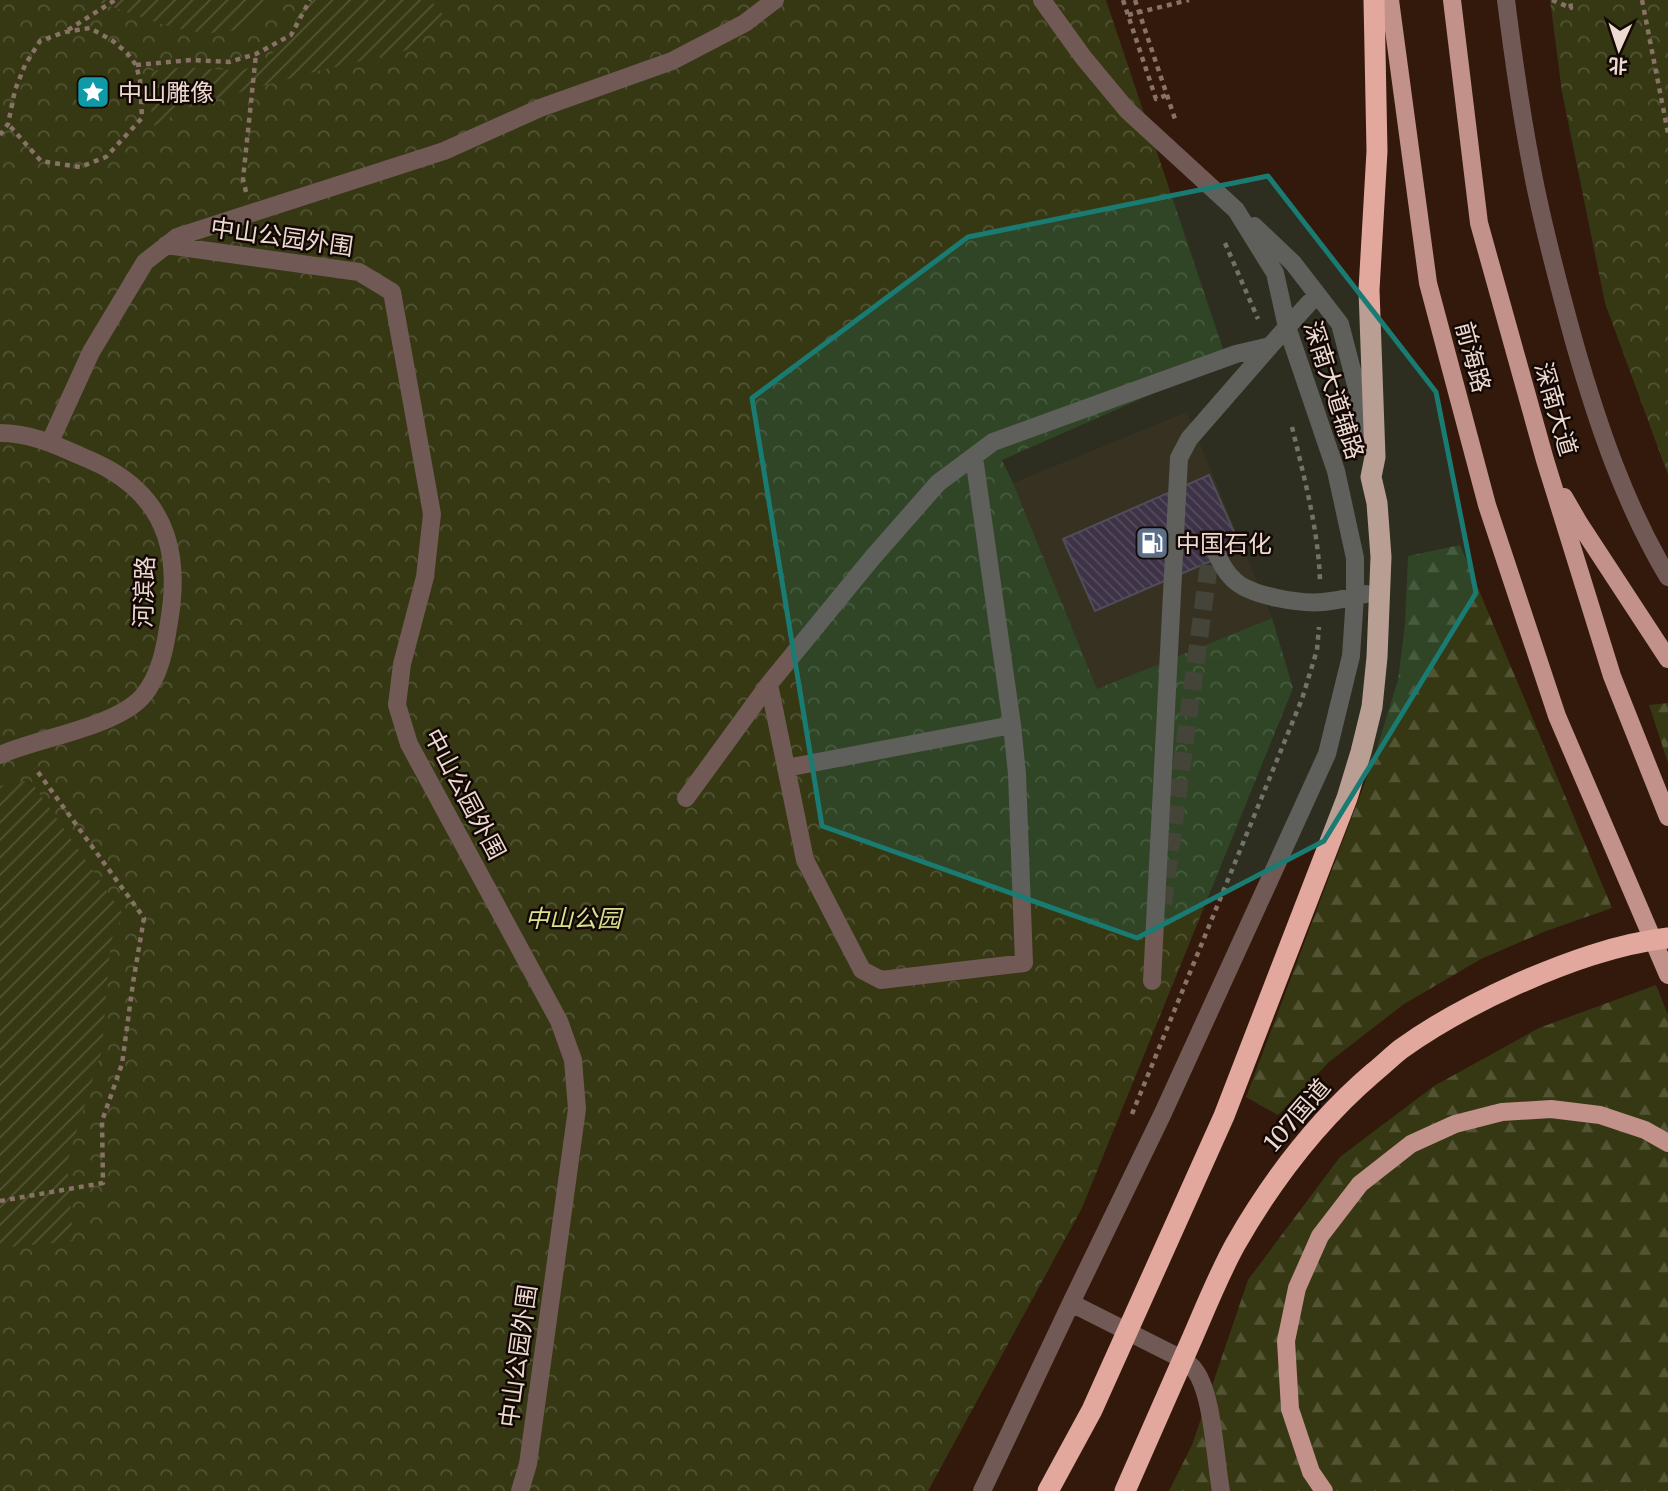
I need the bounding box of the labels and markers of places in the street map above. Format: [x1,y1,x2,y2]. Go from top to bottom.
place icon: 中山雕像 [74,73,112,111]
place label: 中山雕像 [118,77,214,108]
fuel station icon: 中国石化 [1133,524,1171,562]
place label: 中国石化 [1176,528,1272,559]

